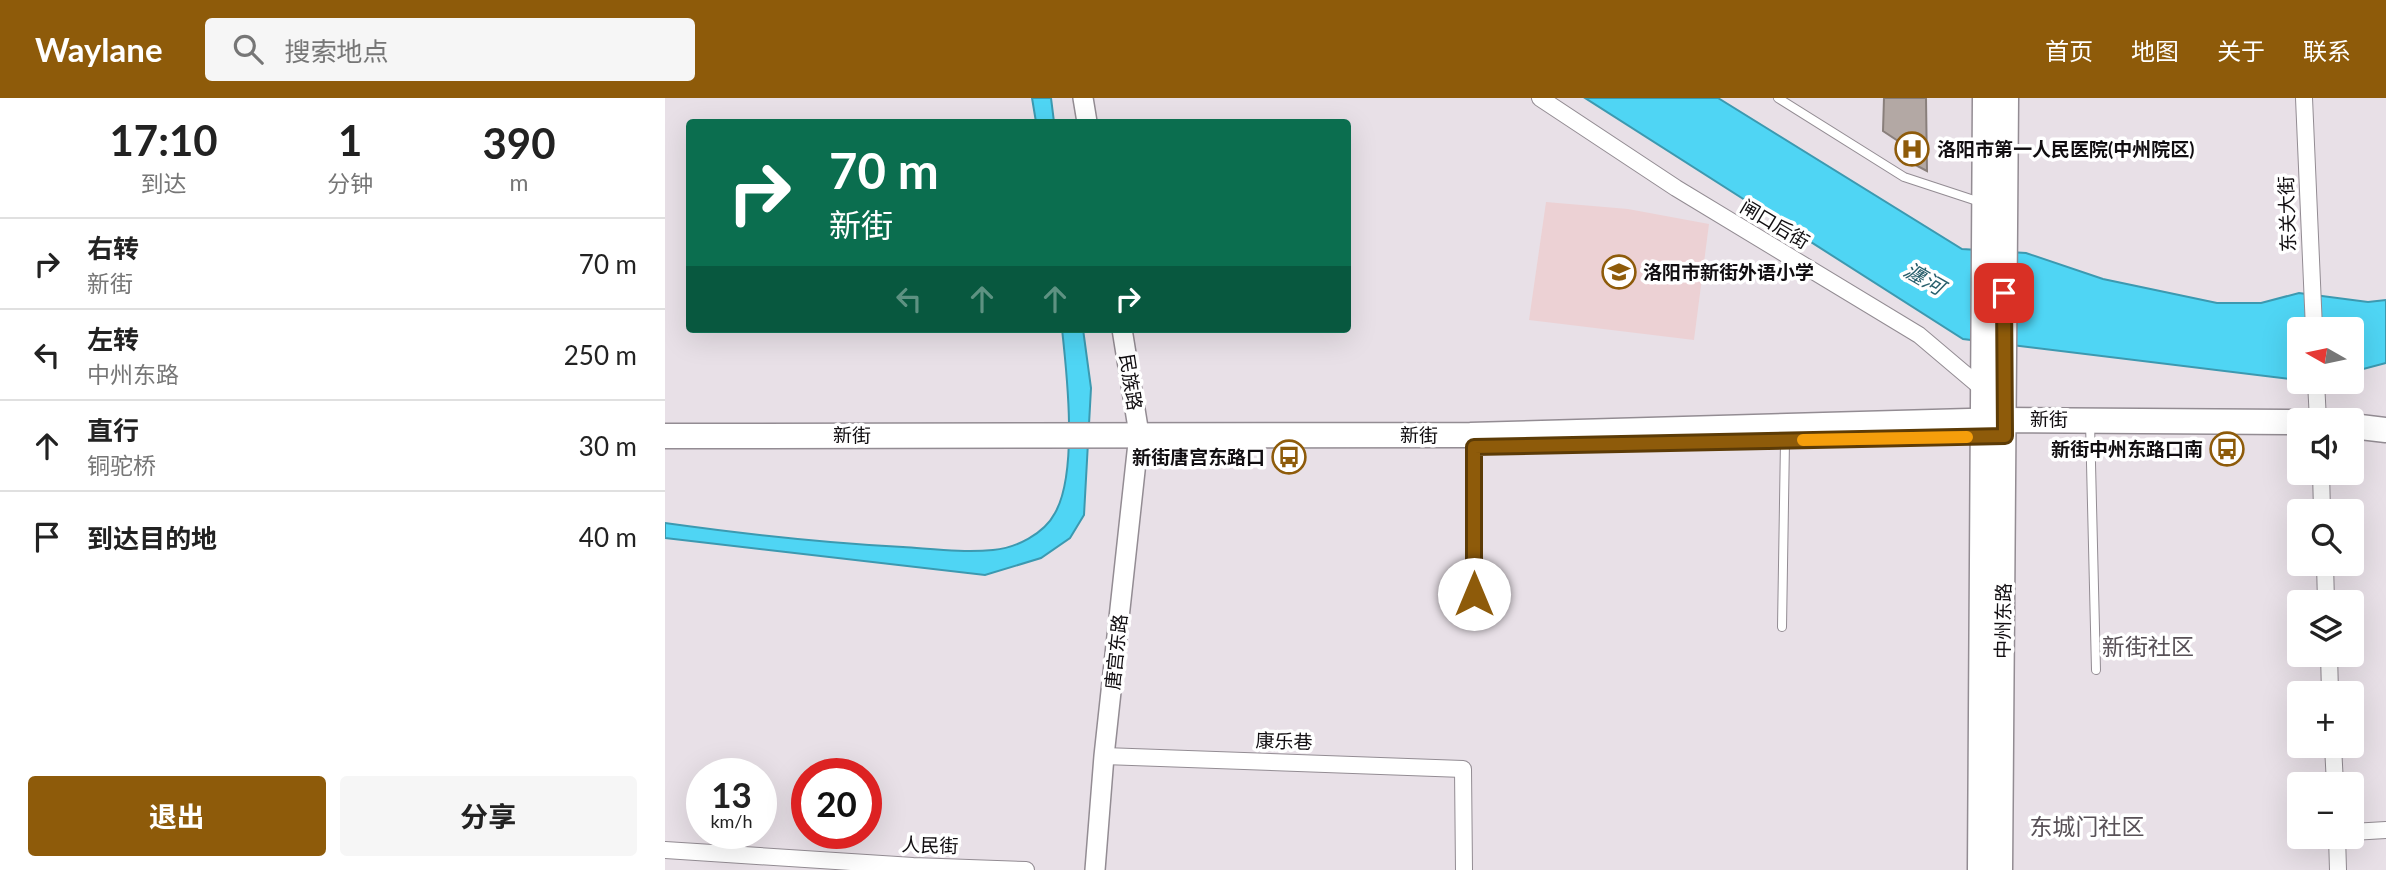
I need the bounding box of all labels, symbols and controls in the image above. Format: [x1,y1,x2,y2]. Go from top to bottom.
search box [205,18,695,81]
text: Waylane [35,29,163,69]
icon: search [229,30,267,68]
text: 搜索地点 [285,35,389,67]
text: 首页 [2045,36,2093,65]
text: 地图 [2131,36,2179,65]
text: 关于 [2217,36,2265,65]
text: 联系 [2303,36,2351,65]
text: 17:10 [109,115,218,165]
text: 1 [338,115,362,165]
text: 390 [482,118,556,168]
hospital icon: 洛阳市第一人民医院(中州院区) [1893,130,1931,168]
place label: 洛阳市第一人民医院(中州院区) [1937,137,2194,160]
text: 70 m [829,141,939,199]
icon: right [714,147,805,238]
text: m [510,168,528,196]
text: 到达 [141,169,187,197]
text: 分钟 [327,169,373,197]
street label: 东关大街 [2274,176,2299,252]
street label: 闸口后街 [1737,194,1814,253]
text: 新街 [829,205,893,244]
text: 右转 [87,232,139,264]
icon: right [28,245,66,283]
text: 70 m [579,248,637,280]
school or university icon: 洛阳市新街外语小学 [1600,253,1638,291]
water label: 瀍河 [1900,256,1953,301]
place label: 洛阳市新街外语小学 [1643,260,1814,283]
pin [1974,263,2034,323]
text: 新街 [87,269,133,297]
icon: arrive [1985,274,2023,312]
icon: left [890,280,928,318]
icon: ahead [963,280,1001,318]
icon: ahead [1036,280,1074,318]
icon: right [1109,280,1147,318]
north arrow [2287,317,2364,394]
map controls [2287,317,2364,849]
text: 左转 [87,323,139,355]
icon: left [28,336,66,374]
text: 250 m [564,339,637,371]
street label: 民族路 [1116,352,1147,412]
text: 中州东路 [87,360,179,388]
street label: 新街 [2030,407,2068,430]
button: sound [2287,408,2364,485]
text: 直行 [87,414,139,446]
street label: 新街 [833,423,871,446]
street label: 新街 [1400,423,1438,446]
icon: ahead [28,427,66,465]
text: 30 m [579,430,637,462]
bus stop icon: 新街中州东路口南 [2208,430,2246,468]
place label: 新街中州东路口南 [2051,437,2203,460]
bus stop icon: 新街唐宫东路口 [1270,438,1308,476]
place label: 新街唐宫东路口 [1132,445,1265,468]
text: 铜驼桥 [87,451,156,479]
button: search [2287,499,2364,576]
icon: arrive [28,518,66,556]
text: 40 m [579,521,637,553]
text: 到达目的地 [87,522,217,554]
position arrow [1437,557,1511,631]
street label: 中州东路 [1990,583,2015,659]
button: layers [2287,590,2364,667]
street label: 唐宫东路 [1100,613,1131,691]
district label: 新街社区 [2102,632,2194,660]
button: + [2287,681,2364,758]
street label: 康乐巷 [1255,728,1313,753]
speed limit sign: 20 [791,758,882,849]
button: − [2287,772,2364,849]
text: 13 [711,773,752,815]
button: 退出 [28,776,326,856]
button: 分享 [340,776,637,856]
text: km/h [710,810,753,832]
district label: 东城门社区 [2030,812,2145,840]
street label: 人民街 [901,832,959,857]

